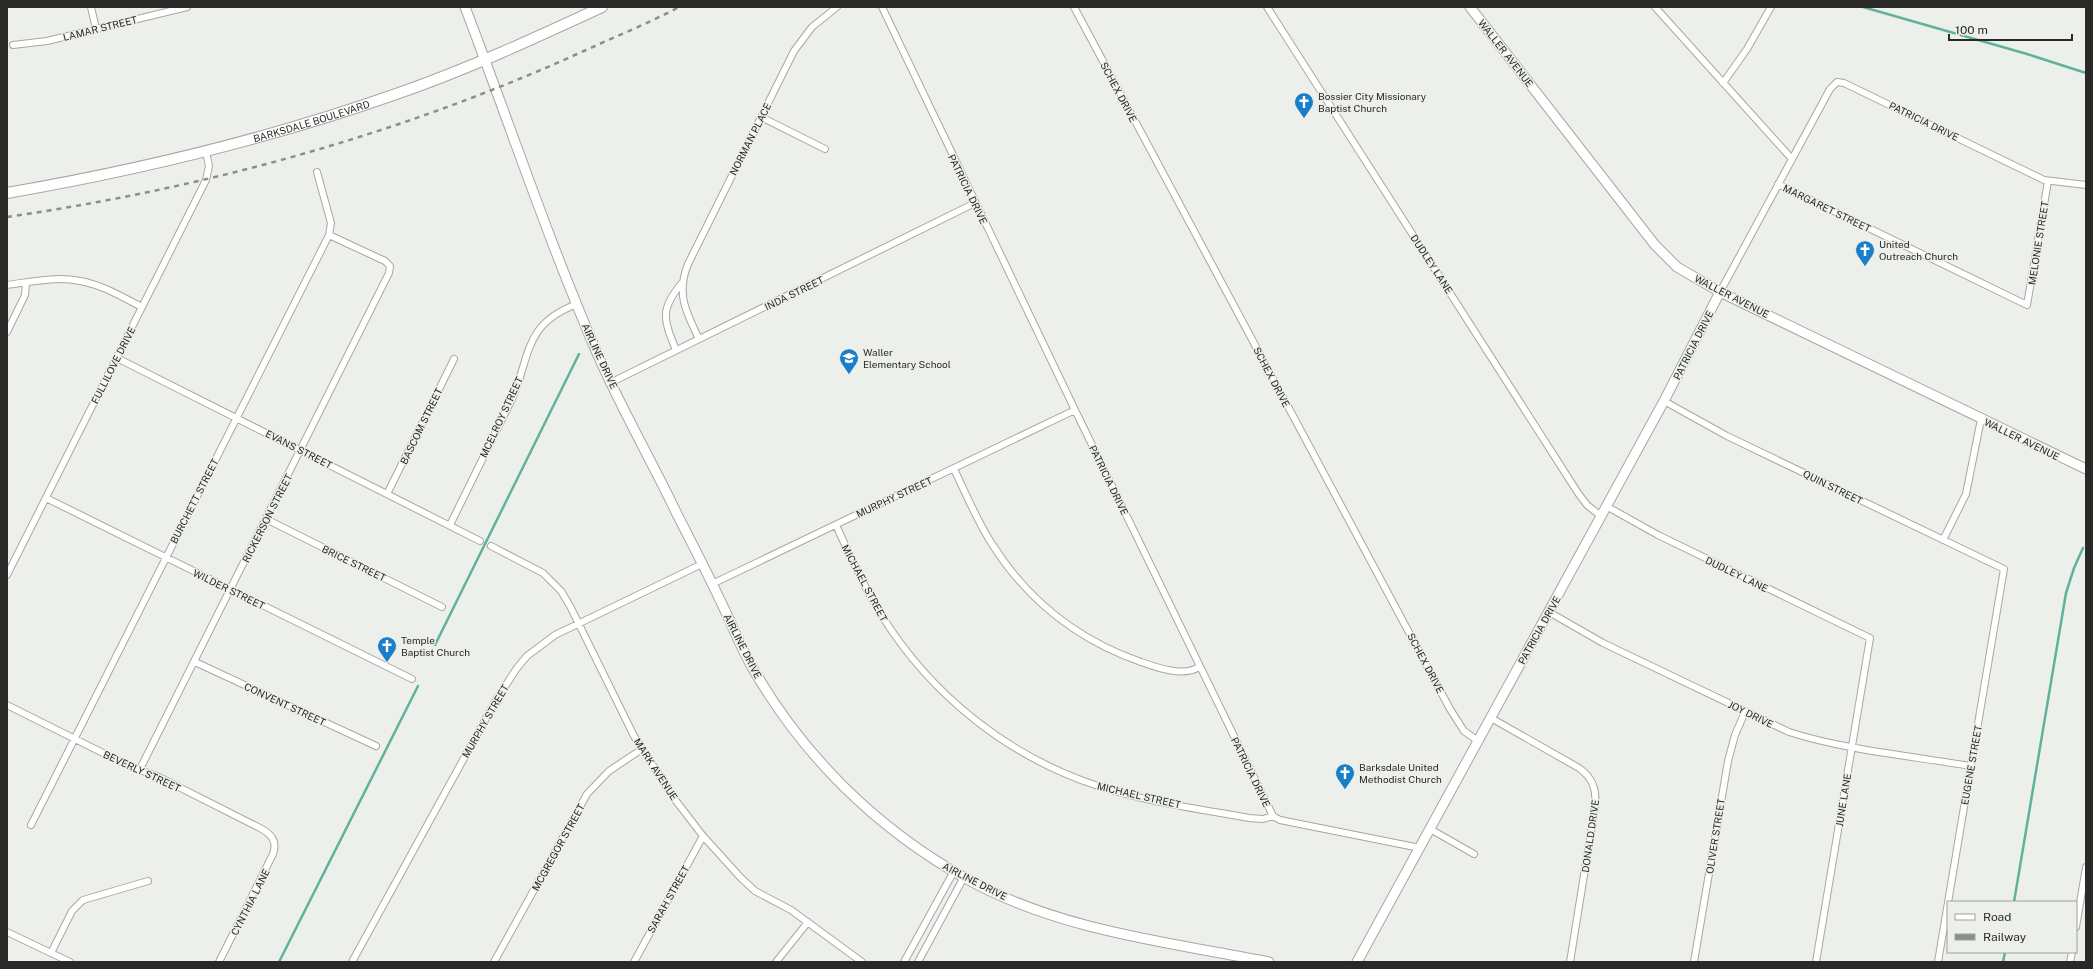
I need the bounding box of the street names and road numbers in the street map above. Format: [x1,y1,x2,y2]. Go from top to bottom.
street label: LAMAR STREET [62,13,138,43]
street label: WALLER AVENUE [1476,17,1536,89]
street label: SCHEX DRIVE [1098,60,1140,124]
street label: BARKSDALE BOULEVARD [252,98,371,144]
street label: PATRICIA DRIVE [1887,99,1961,143]
street label: NORMAN PLACE [727,101,773,177]
street label: PATRICIA DRIVE [946,152,990,226]
street label: MARGARET STREET [1781,181,1873,235]
street label: MELONIE STREET [2025,200,2051,286]
street label: DUDLEY LANE [1408,232,1456,296]
street label: WALLER AVENUE [1693,272,1771,320]
street label: INDA STREET [762,273,826,313]
street label: PATRICIA DRIVE [1670,308,1716,382]
street label: AIRLINE DRIVE [580,321,620,391]
street label: FULLILOVE DRIVE [88,324,138,406]
street label: SCHEX DRIVE [1251,345,1293,409]
street label: MCELROY STREET [477,375,525,459]
street label: BASCOM STREET [397,386,445,466]
street label: WALLER AVENUE [1982,416,2062,462]
street label: EVANS STREET [264,427,334,471]
street label: PATRICIA DRIVE [1087,443,1131,517]
street label: BURCHETT STREET [167,456,221,545]
street label: QUIN STREET [1801,467,1865,507]
street label: RICKERSON STREET [239,472,295,564]
street label: MURPHY STREET [854,474,934,520]
street label: BRICE STREET [320,542,388,584]
street label: MICHAEL STREET [840,542,890,624]
street label: DUDLEY LANE [1704,554,1770,594]
street label: WILDER STREET [191,566,267,612]
street label: PATRICIA DRIVE [1515,594,1563,666]
street label: AIRLINE DRIVE [722,612,764,680]
street label: SCHEX DRIVE [1405,631,1447,695]
street label: CONVENT STREET [242,680,328,728]
street label: MURPHY STREET [459,682,511,760]
street label: JOY DRIVE [1726,698,1776,730]
street label: EUGENE STREET [1958,724,1984,806]
street label: PATRICIA DRIVE [1229,735,1273,809]
street label: MARK AVENUE [631,736,681,802]
street label: BEVERLY STREET [101,748,183,794]
street label: JUNE LANE [1833,772,1853,828]
street label: MICHAEL STREET [1096,780,1182,810]
street label: OLIVER STREET [1703,797,1727,874]
street label: DONALD DRIVE [1579,799,1601,873]
street label: MCGREGOR STREET [529,801,587,893]
street label: AIRLINE DRIVE [941,860,1009,902]
street label: SARAH STREET [644,863,692,935]
street label: CYNTHIA LANE [228,867,272,937]

